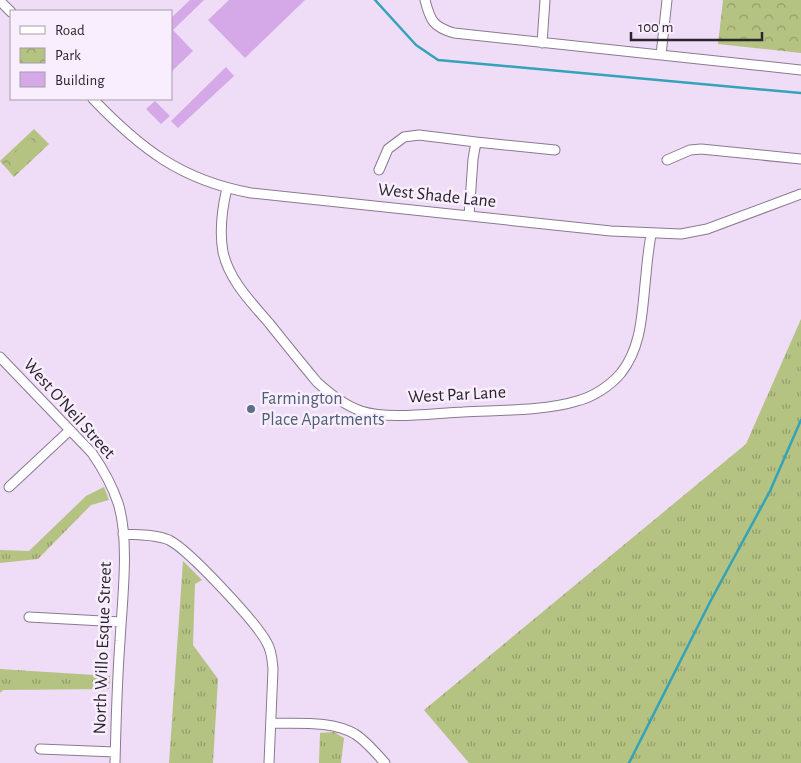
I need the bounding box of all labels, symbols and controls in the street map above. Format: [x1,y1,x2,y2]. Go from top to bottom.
legend [10,10,172,100]
scale bar [631,10,762,42]
text: 100 m [638,20,673,35]
text: Road [55,23,85,38]
text: Park [55,48,81,63]
text: Building [55,73,105,88]
street label: West Shade Lane [377,181,497,211]
street label: West O'Neil Street [20,356,119,463]
street label: West Par Lane [408,383,506,407]
place label: Farmington Place Apartments [261,390,385,429]
marker: Farmington Place Apartments [245,403,257,415]
street label: North Willo Esque Street [91,561,115,735]

